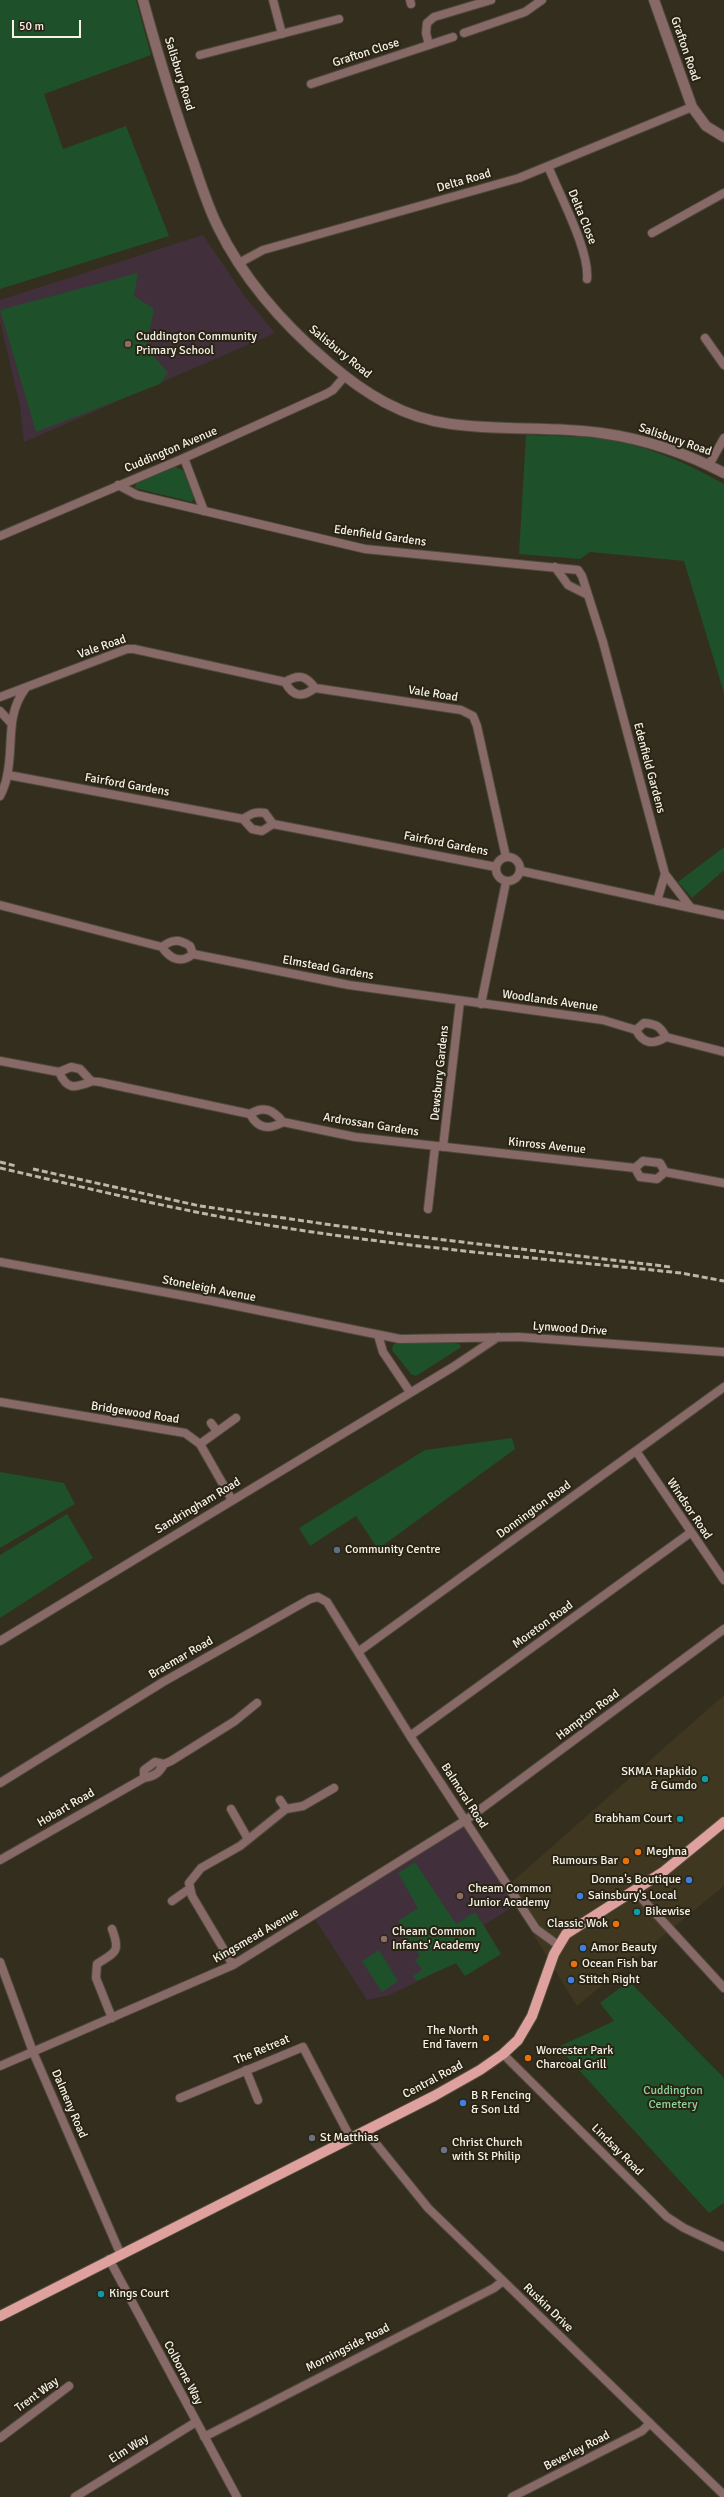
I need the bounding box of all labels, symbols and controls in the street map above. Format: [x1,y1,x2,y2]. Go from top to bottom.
scale bar [14,12,83,38]
street label: Grafton Road [667,15,703,83]
text: 50 m [19,19,44,34]
street label: Salisbury Road [161,35,197,113]
street label: Grafton Close [331,35,401,71]
street label: Delta Road [435,166,493,196]
street label: Delta Close [564,187,600,247]
street label: Salisbury Road [306,322,374,382]
place label: Cuddington Community Primary School [136,330,257,358]
marker: Cuddington Community Primary School [123,339,133,349]
street label: Salisbury Road [637,421,713,459]
street label: Cuddington Avenue [122,424,220,476]
street label: Edenfield Gardens [333,522,427,550]
street label: Vale Road [76,632,128,662]
street label: Vale Road [407,683,459,705]
street label: Edenfield Gardens [630,721,668,815]
street label: Fairford Gardens [84,770,170,800]
street label: Fairford Gardens [403,829,489,859]
street label: Elmstead Gardens [281,953,375,983]
street label: Woodlands Avenue [501,987,599,1015]
street label: Dewsbury Gardens [428,1025,452,1121]
street label: Ardrossan Gardens [322,1110,420,1140]
street label: Kinross Avenue [507,1135,587,1157]
street label: Stoneleigh Avenue [161,1273,257,1305]
street label: Lynwood Drive [532,1319,608,1339]
street label: Bridgewood Road [90,1399,180,1427]
street label: Sandringham Road [153,1475,243,1537]
street label: Windsor Road [663,1476,715,1542]
street label: Donnington Road [494,1478,574,1542]
place label: Community Centre [345,1543,440,1557]
marker: Community Centre [332,1545,342,1555]
street label: Moreton Road [510,1598,576,1652]
street label: Braemar Road [146,1634,216,1682]
street label: Hampton Road [554,1687,622,1743]
street label: Balmoral Road [438,1761,490,1831]
place label: SKMA Hapkido & Gumdo [621,1765,697,1793]
marker: SKMA Hapkido & Gumdo [700,1774,710,1784]
street label: Hobart Road [35,1786,97,1830]
place label: Brabham Court [595,1812,672,1826]
marker: Brabham Court [675,1814,685,1824]
place label: Meghna [646,1845,687,1859]
marker: Meghna [633,1847,643,1857]
place label: Rumours Bar [552,1854,618,1868]
marker: Rumours Bar [621,1856,631,1866]
place label: Donna's Boutique [591,1873,681,1887]
marker: Donna's Boutique [684,1875,694,1885]
place label: Cheam Common Junior Academy [468,1882,551,1910]
place label: Sainsbury's Local [588,1889,677,1903]
marker: Cheam Common Junior Academy [455,1891,465,1901]
marker: Sainsbury's Local [575,1891,585,1901]
place label: Bikewise [645,1905,690,1919]
street label: Kingsmead Avenue [211,1906,301,1966]
marker: Bikewise [632,1907,642,1917]
place label: Classic Wok [547,1917,608,1931]
marker: Classic Wok [611,1919,621,1929]
place label: Cheam Common Infants' Academy [392,1925,480,1953]
marker: Cheam Common Infants' Academy [379,1934,389,1944]
place label: Amor Beauty [591,1941,657,1955]
marker: Amor Beauty [578,1943,588,1953]
place label: Ocean Fish bar [582,1957,658,1971]
marker: Ocean Fish bar [569,1959,579,1969]
place label: Stitch Right [579,1973,640,1987]
marker: Stitch Right [566,1975,576,1985]
place label: The North End Tavern [422,2024,478,2052]
street label: The Retreat [232,2032,292,2068]
marker: The North End Tavern [481,2033,491,2043]
place label: Worcester Park Charcoal Grill [536,2044,613,2072]
marker: Worcester Park Charcoal Grill [523,2053,533,2063]
street label: Central Road [400,2058,466,2102]
street label: Dalmeny Road [48,2068,90,2140]
park label: Cuddington Cemetery [643,2084,703,2112]
place label: B R Fencing & Son Ltd [471,2089,531,2117]
marker: B R Fencing & Son Ltd [458,2098,468,2108]
street label: Lindsay Road [588,2121,646,2179]
place label: St Matthias [320,2131,379,2145]
marker: St Matthias [307,2133,317,2143]
place label: Christ Church with St Philip [452,2136,522,2164]
marker: Christ Church with St Philip [439,2145,449,2155]
street label: Ruskin Drive [520,2281,576,2335]
place label: Kings Court [109,2287,169,2301]
marker: Kings Court [96,2289,106,2299]
street label: Morningside Road [304,2321,392,2375]
street label: Colborne Way [160,2339,206,2407]
street label: Trent Way [12,2374,62,2416]
street label: Beverley Road [542,2428,612,2474]
street label: Elm Way [107,2431,151,2467]

